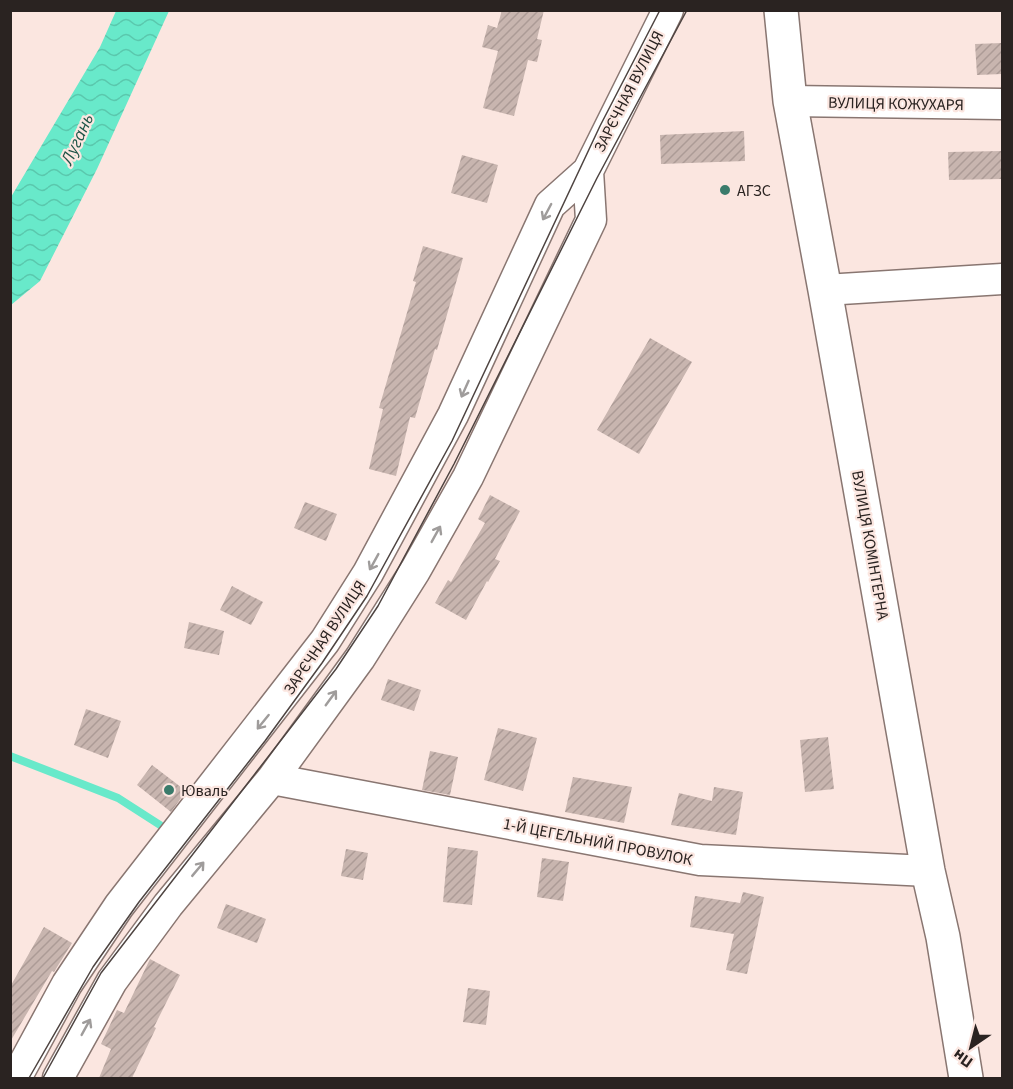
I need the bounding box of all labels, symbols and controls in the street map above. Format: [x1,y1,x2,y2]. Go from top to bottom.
street label: ЗАРЄЧНАЯ ВУЛИЦЯ [589,27,669,156]
street label: ВУЛИЦЯ КОЖУХАРЯ [828,92,964,116]
water label: Лугань [54,110,100,170]
place label: АГЗС [737,180,771,202]
marker: АГЗС [718,183,732,197]
one-way arrow [540,203,552,221]
one-way arrow [459,380,470,398]
street label: ВУЛИЦЯ КОМІНТЕРНА [846,469,894,622]
one-way arrow [430,526,442,543]
one-way arrow [368,552,379,570]
street label: ЗАРЄЧНАЯ ВУЛИЦЯ [278,576,371,699]
one-way arrow [325,691,337,707]
one-way arrow [257,714,270,730]
place label: Юваль [181,780,228,802]
marker: Юваль [162,783,176,797]
street label: 1-Й ЦЕГЕЛЬНИЙ ПРОВУЛОК [501,813,695,871]
one-way arrow [192,861,205,877]
north arrow [941,1017,1001,1077]
one-way arrow [81,1019,92,1037]
text: Пн [949,1044,977,1073]

